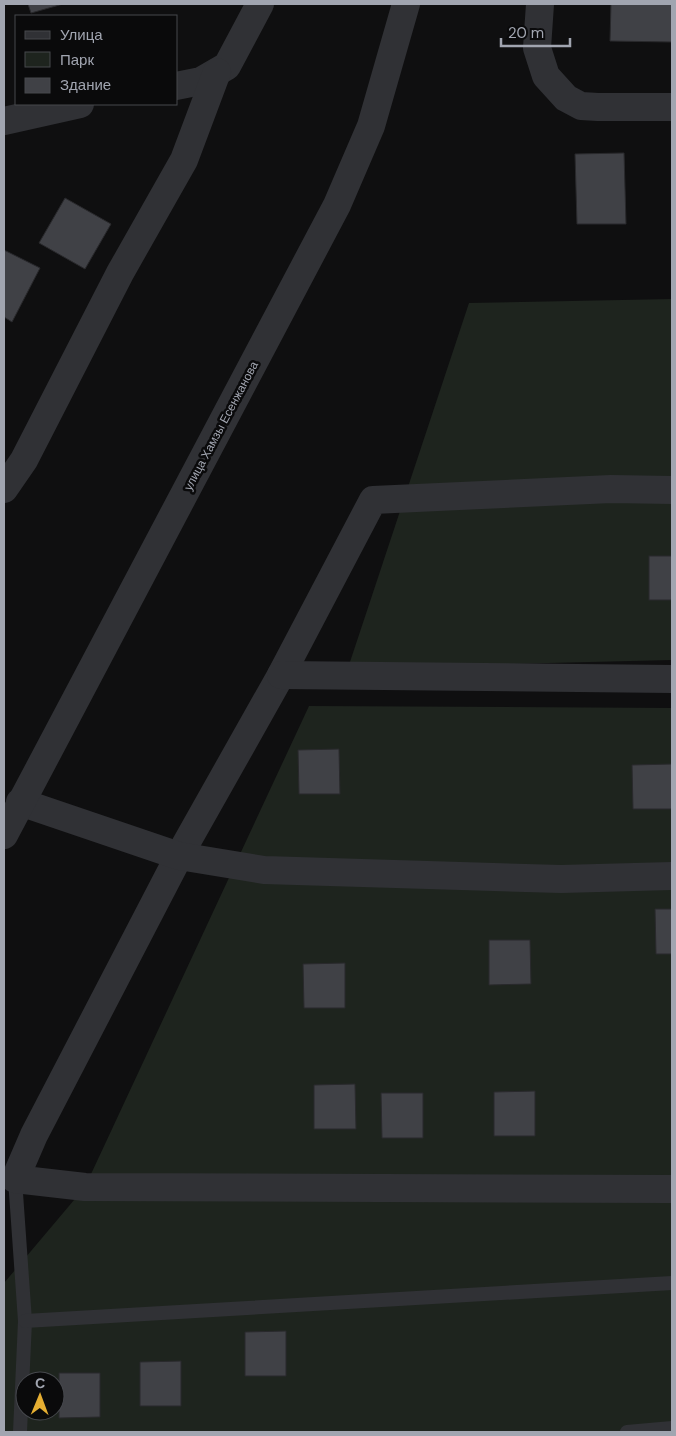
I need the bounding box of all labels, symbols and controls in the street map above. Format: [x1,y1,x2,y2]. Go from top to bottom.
legend [15,15,178,105]
scale bar [501,15,570,47]
text: 20 m [508,23,544,43]
text: Улица [60,25,103,45]
text: Парк [60,50,94,70]
text: Здание [60,75,111,95]
street label: улица Хамзы Есенжанова [180,358,262,494]
north arrow [15,1371,65,1421]
text: С [35,1374,45,1392]

